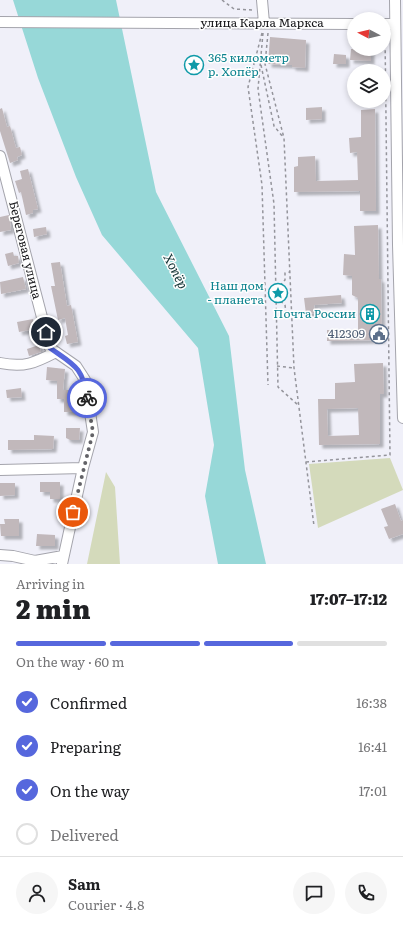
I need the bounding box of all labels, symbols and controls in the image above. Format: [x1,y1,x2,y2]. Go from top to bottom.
north arrow [347,12,391,56]
map controls [347,12,391,108]
street label: улица Карла Маркса [200,13,324,31]
place label: 365 километр р. Хопёр [208,48,289,80]
place icon: 365 километр р. Хопёр [183,54,205,76]
button: layers [347,64,391,108]
street label: Береговая улица [5,199,47,301]
water label: Хопёр [160,250,193,292]
place label: Наш дом - планета [207,276,265,308]
place icon: Наш дом - планета [267,282,289,304]
building icon: Почта России [359,303,381,325]
place label: Почта России [273,304,356,322]
pin [29,315,63,349]
icon: home [35,321,57,343]
public building icon: 412309 [368,323,390,345]
place label: 412309 [328,324,365,342]
courier [67,378,107,418]
icon: bike [76,387,98,409]
pin [56,495,90,529]
icon: bag [62,501,84,523]
text: Arriving in [16,574,85,593]
text: 17:07–17:12 [310,587,387,610]
text: 2 min [16,588,91,627]
text: On the way · 60 m [16,652,124,671]
icon: check [16,691,38,713]
text: Confirmed [50,691,127,714]
text: 16:38 [356,693,387,712]
icon: check [16,735,38,757]
text: Preparing [50,735,121,758]
text: 16:41 [358,737,387,756]
icon: check [16,779,38,801]
text: On the way [50,779,130,802]
text: 17:01 [359,781,387,800]
text: Delivered [50,823,119,846]
button: person [16,872,58,914]
text: Sam [68,872,101,895]
button: chat [293,872,335,914]
button: phone [345,872,387,914]
text: Courier · 4.8 [68,895,144,914]

